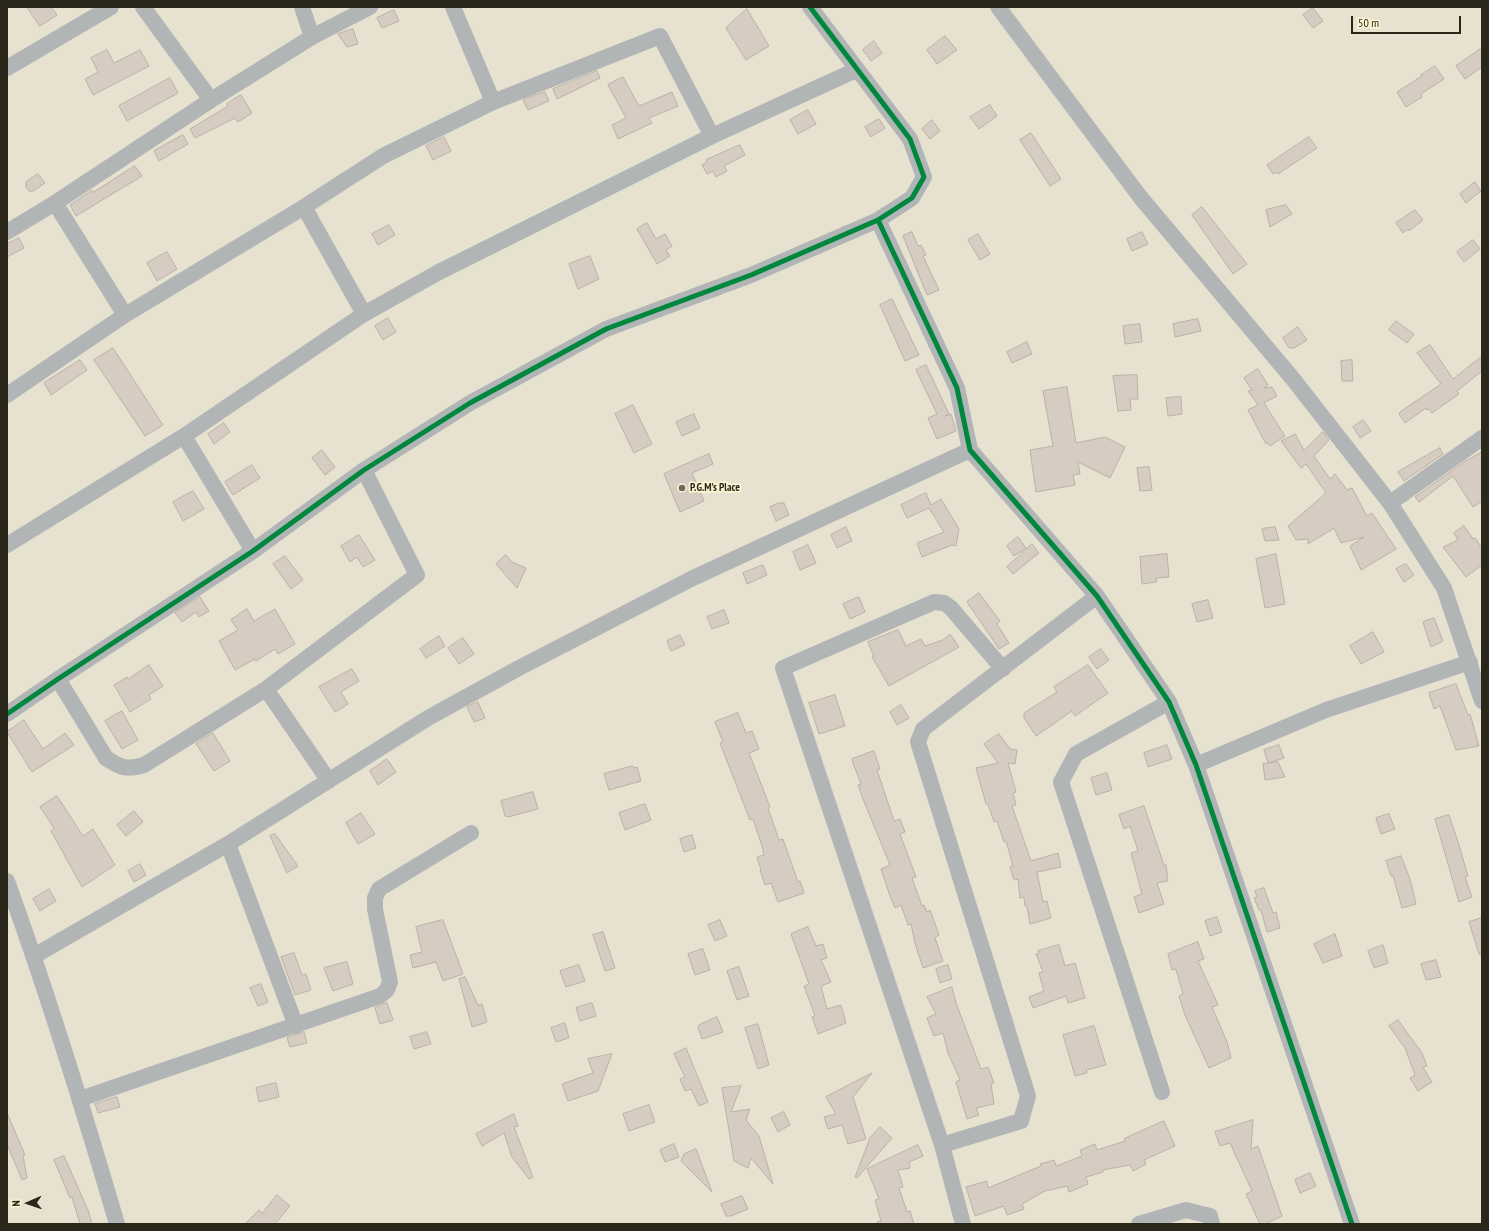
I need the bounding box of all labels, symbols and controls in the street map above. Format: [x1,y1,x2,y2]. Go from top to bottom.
scale bar [1353,8,1463,34]
text: 50 m [1358,15,1379,30]
place label: P.G.M’s Place [690,481,740,495]
marker: P.G.M’s Place [677,483,687,493]
north arrow [8,1183,48,1223]
text: N [9,1200,23,1207]

